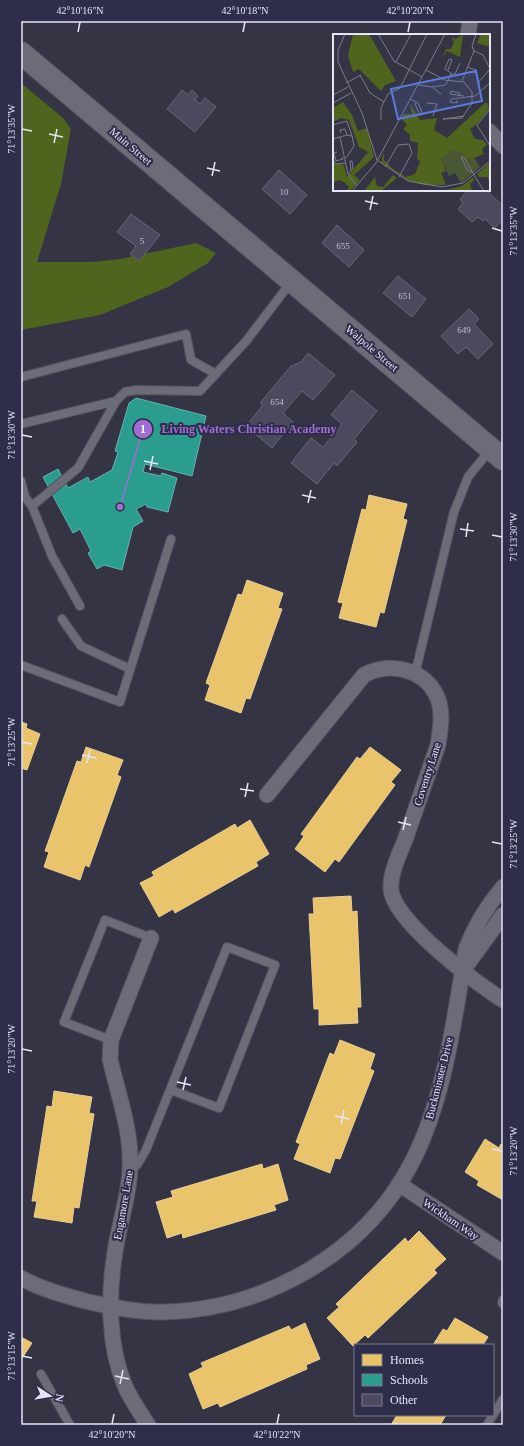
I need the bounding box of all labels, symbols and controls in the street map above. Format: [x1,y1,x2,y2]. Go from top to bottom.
text: 42°10'16"N [56,5,104,16]
text: 42°10'18"N [221,5,269,16]
text: 42°10'20"N [386,5,434,16]
inset map [333,34,490,191]
text: 71°13'35"W [6,104,17,154]
street label: Main Street [107,125,155,167]
house number: 10 [280,187,289,197]
text: 71°13'35"W [508,206,519,256]
house number: 5 [140,236,145,246]
house number: 655 [336,241,350,251]
house number: 651 [398,291,412,301]
street label: Walpole Street [343,323,401,373]
house number: 649 [457,325,471,335]
house number: 654 [270,397,284,407]
text: 71°13'30"W [6,410,17,460]
callout: Living Waters Christian Academy [133,417,345,441]
text: 1 [140,422,146,436]
text: Living Waters Christian Academy [162,422,336,436]
text: 71°13'30"W [508,512,519,562]
text: 71°13'25"W [6,717,17,767]
street label: Coventry Lane [411,741,443,807]
text: 71°13'25"W [508,819,519,869]
text: 71°13'20"W [6,1024,17,1074]
street label: Buckminster Drive [423,1036,455,1120]
text: 71°13'20"W [508,1126,519,1176]
street label: Engamore Lane [111,1169,135,1240]
street label: Wickham Way [421,1196,482,1242]
text: 71°13'15"W [6,1331,17,1381]
legend [354,1344,494,1416]
text: Homes [390,1353,424,1367]
text: Schools [390,1373,428,1387]
north arrow [30,1376,70,1416]
text: N [53,1393,66,1403]
text: Other [390,1393,417,1407]
text: 42°10'20"N [88,1429,136,1440]
text: 42°10'22"N [253,1429,301,1440]

